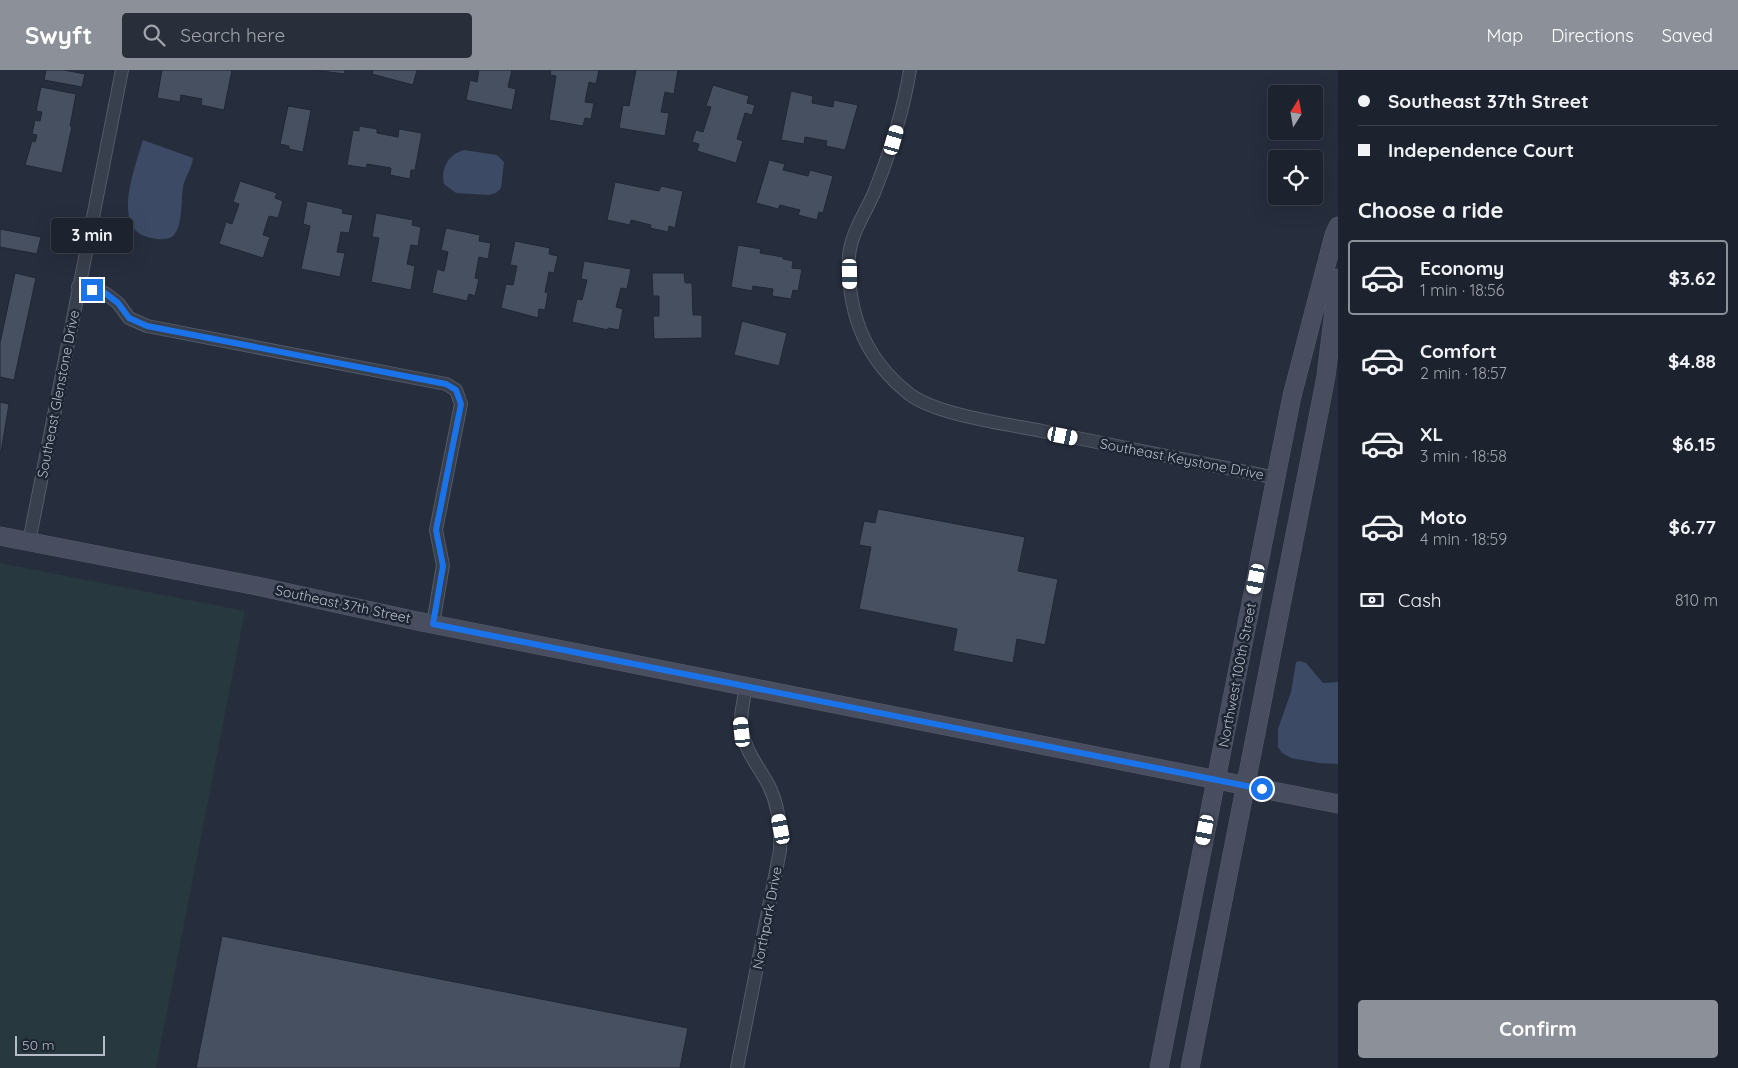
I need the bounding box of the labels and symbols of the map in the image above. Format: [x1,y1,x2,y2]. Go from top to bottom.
north arrow [1268,85,1322,140]
car [882,124,905,156]
callout: 3 min [51,218,133,252]
car [842,259,857,289]
route end [81,279,103,301]
street label: Southeast Glenstone Drive [33,308,83,479]
car [1046,426,1079,446]
street label: Southeast Keystone Drive [1099,434,1266,484]
car [1245,563,1266,595]
street label: Southeast 37th Street [274,581,413,627]
street label: Northwest 100th Street [1214,601,1260,749]
car [732,716,751,748]
route start [1251,778,1273,800]
car [770,813,791,845]
car [1194,814,1215,846]
street label: Northpark Drive [748,865,786,971]
scale bar [15,1033,105,1056]

